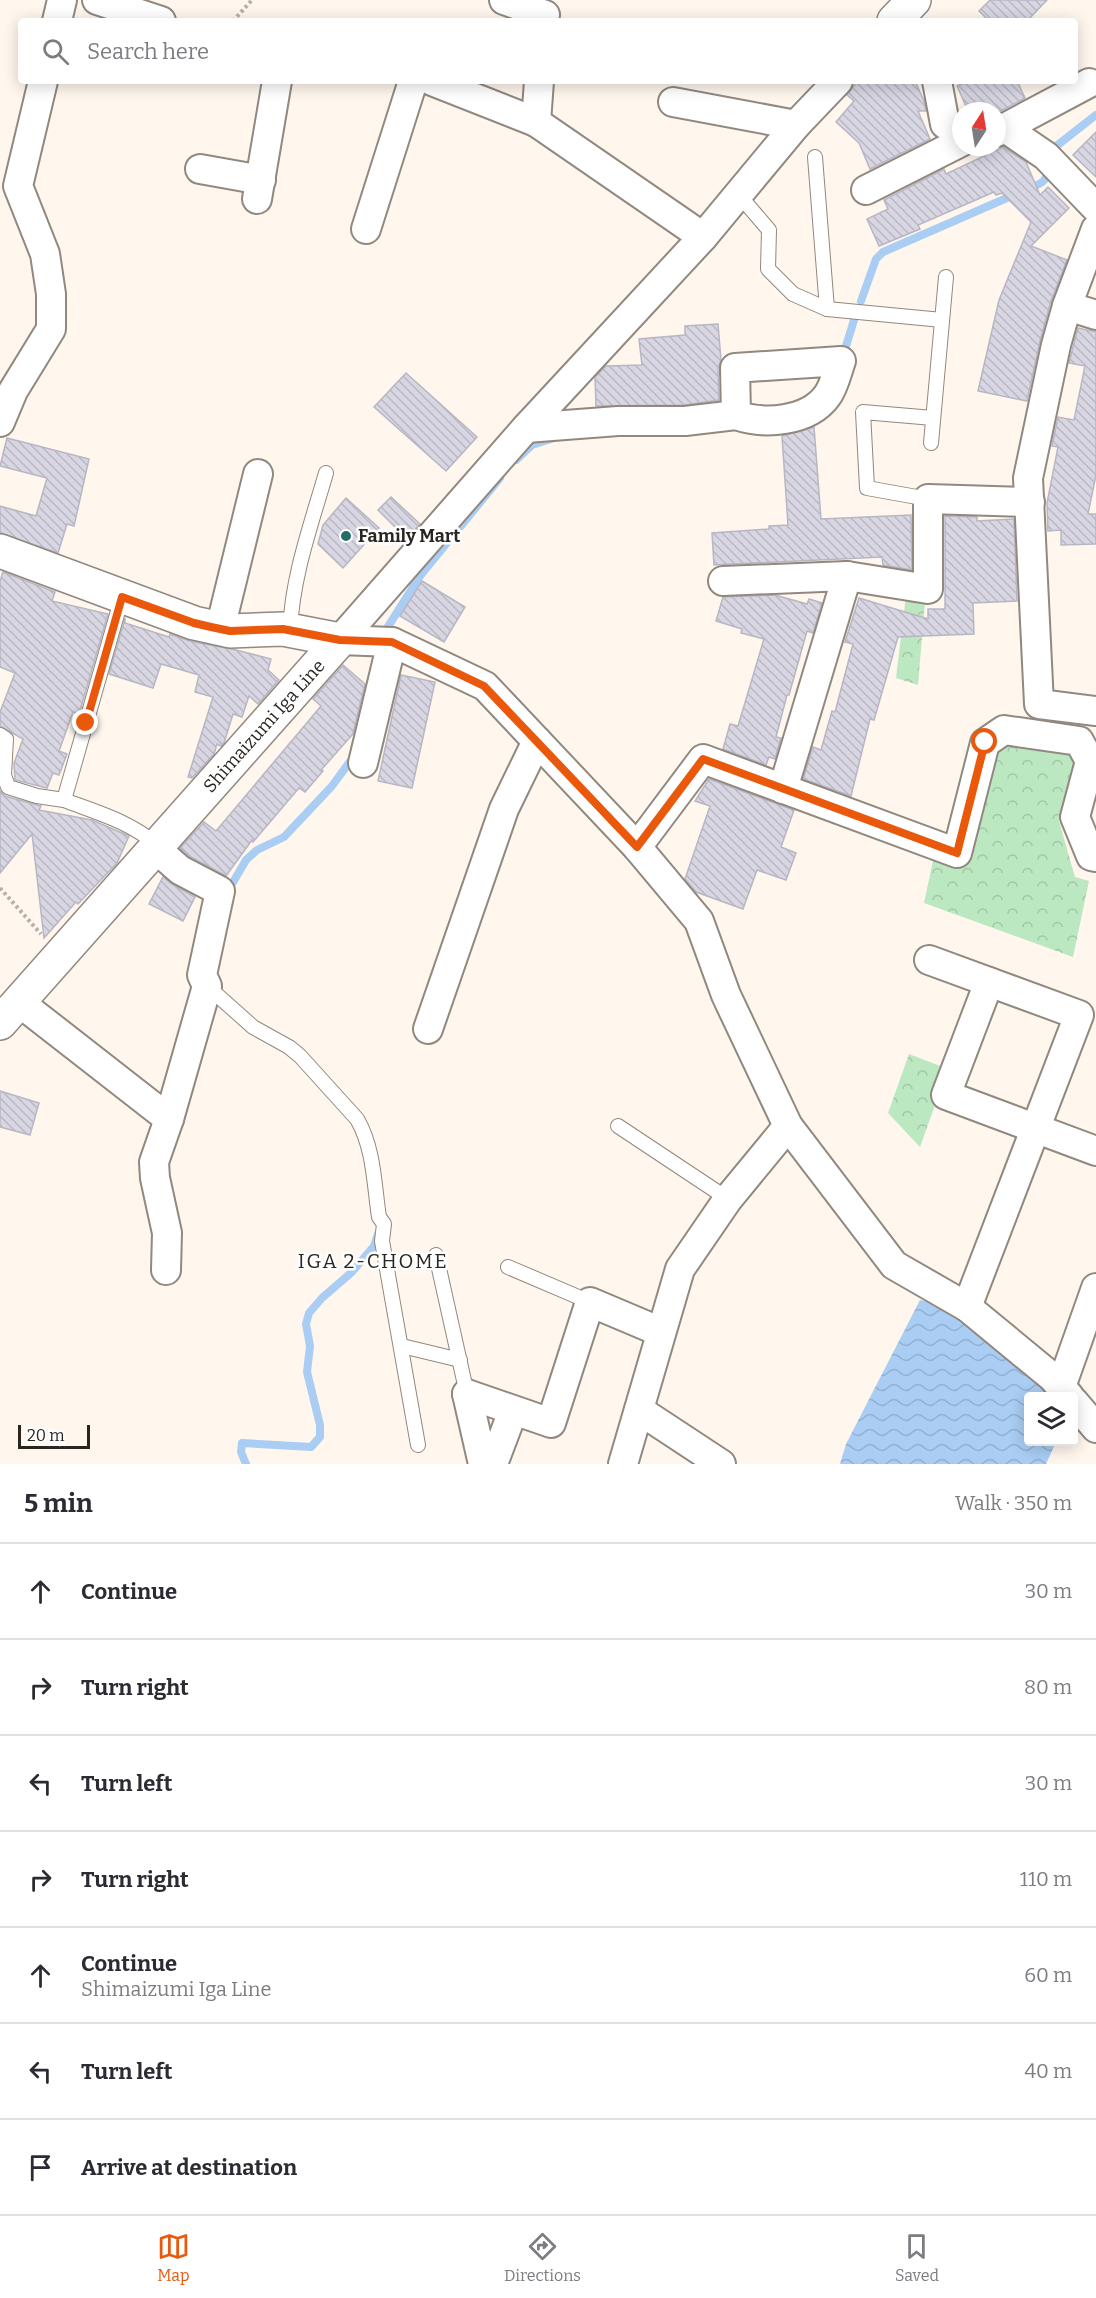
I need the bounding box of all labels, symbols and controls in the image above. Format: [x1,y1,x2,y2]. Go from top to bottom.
search box [18,18,1078,84]
icon: search [39,35,72,68]
text: Search here [87,38,209,65]
north arrow [952,102,1006,156]
place label: Family Mart [358,525,460,547]
marker: Family Mart [339,529,353,543]
street label: Shimaizumi Iga Line [199,655,329,797]
route end [72,709,98,735]
route start [971,728,997,754]
district label: IGA 2-CHOME [298,1249,448,1273]
map controls [1024,1392,1078,1446]
button: layers [1024,1392,1078,1446]
scale bar [18,1422,90,1450]
text: 20 m [27,1426,64,1445]
text: 5 min [24,1488,93,1519]
text: Walk · 350 m [955,1491,1072,1515]
icon: ahead [24,1575,57,1608]
text: Continue [81,1578,177,1605]
text: 30 m [1025,1579,1072,1603]
icon: right [24,1671,57,1704]
text: Turn right [81,1674,189,1701]
text: 80 m [1024,1675,1072,1699]
icon: left [24,1767,57,1800]
text: Turn left [81,1770,173,1797]
text: 30 m [1025,1771,1072,1795]
icon: right [24,1863,57,1896]
text: Turn right [81,1866,189,1893]
text: 110 m [1020,1867,1072,1891]
text: Continue [81,1950,177,1977]
icon: ahead [24,1959,57,1992]
text: 60 m [1024,1963,1072,1987]
text: Shimaizumi Iga Line [81,1977,271,2001]
icon: left [24,2055,57,2088]
text: Turn left [81,2058,173,2085]
text: 40 m [1024,2059,1072,2083]
icon: arrive [24,2151,57,2184]
text: Arrive at destination [81,2154,297,2181]
tab: Map [157,2230,190,2285]
tab: Directions [504,2230,581,2285]
tab: Saved [895,2230,939,2285]

